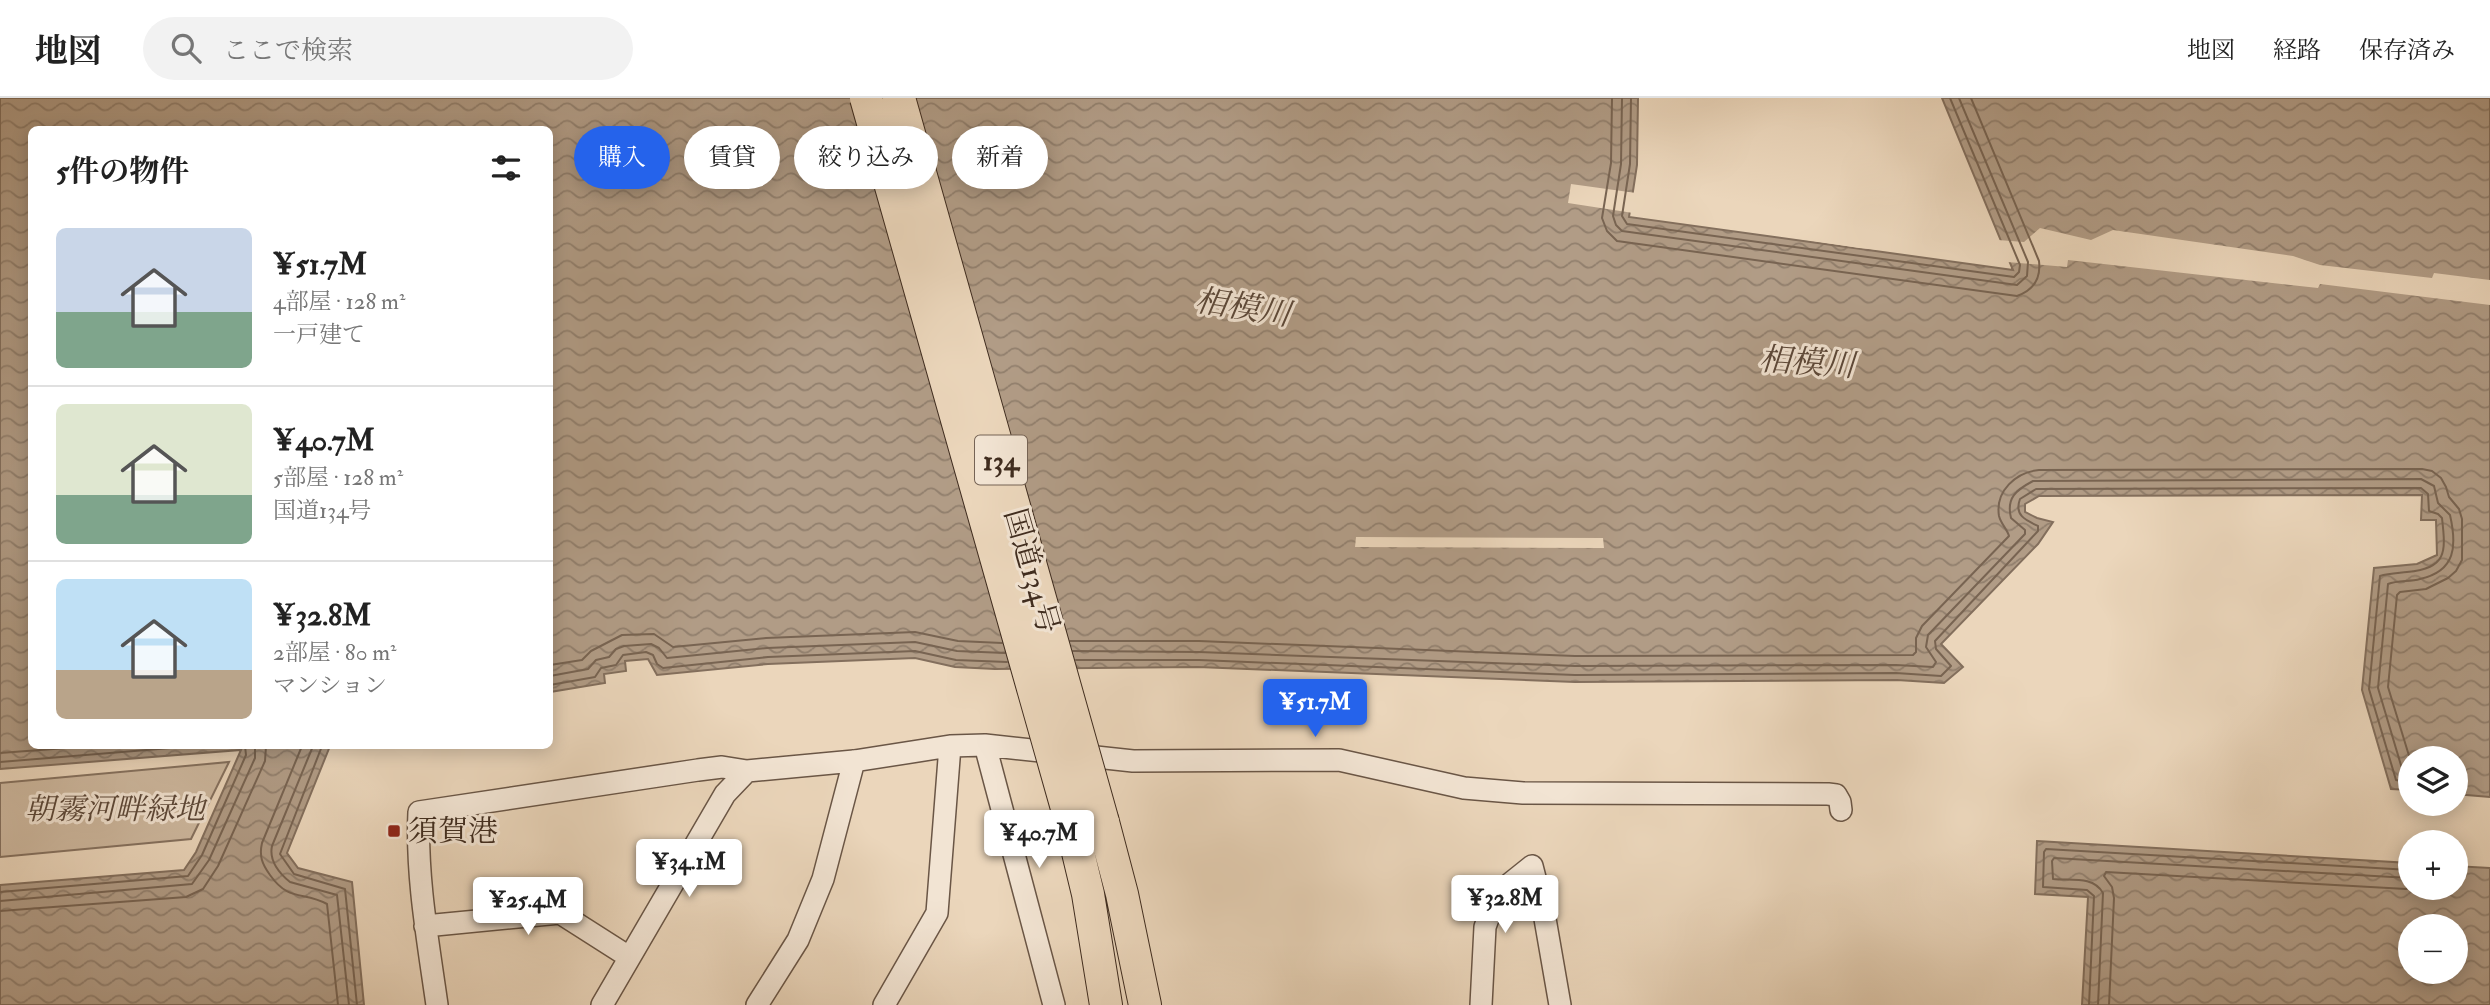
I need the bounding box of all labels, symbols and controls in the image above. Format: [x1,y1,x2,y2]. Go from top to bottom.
search box [143,17,633,80]
icon: search [167,29,205,67]
text: 地図 [35,31,101,72]
text: ここで検索 [223,35,353,67]
text: 地図 [2187,35,2235,66]
text: 経路 [2273,35,2321,66]
text: 保存済み [2359,35,2455,66]
chip: 購入 [574,126,670,189]
chip: 賃貸 [684,126,780,189]
chip: 絞り込み [794,126,938,189]
chip: 新着 [952,126,1048,189]
icon: filters [487,149,525,187]
text: 5件の物件 [56,153,189,190]
text: ¥51.7M [273,246,367,283]
icon: home [112,256,196,340]
water label: 相模川 [1192,281,1296,336]
text: 4部屋 · 128 m² [273,287,405,316]
text: 一戸建て [273,320,365,349]
water label: 相模川 [1758,340,1859,387]
text: ¥40.7M [273,422,375,459]
icon: home [112,432,196,516]
road number: 134 [975,436,1027,484]
text: 5部屋 · 128 m² [273,463,403,492]
text: 国道134号 [273,496,371,525]
street label: 国道134号 [996,504,1067,638]
text: ¥32.8M [273,597,371,634]
icon: home [112,607,196,691]
text: 2部屋 · 80 m² [273,638,397,667]
text: マンション [273,671,387,700]
pin: ¥51.7M [1258,680,1372,739]
text: ¥51.7M [1279,687,1351,716]
map controls [2398,746,2468,984]
button: layers [2398,746,2468,816]
park label: 朝霧河畔緑地 [25,791,208,828]
pin: ¥40.7M [982,810,1096,870]
place label: 須賀港 [408,813,498,850]
text: ¥40.7M [1000,818,1078,847]
marker: 須賀港 [386,823,402,839]
button: + [2398,830,2468,900]
pin: ¥34.1M [632,840,746,899]
text: ¥34.1M [652,847,726,876]
pin: ¥32.8M [1448,876,1562,935]
pin: ¥25.4M [471,878,585,937]
text: ¥32.8M [1467,883,1543,912]
text: ¥25.4M [489,885,567,914]
button: − [2398,914,2468,984]

